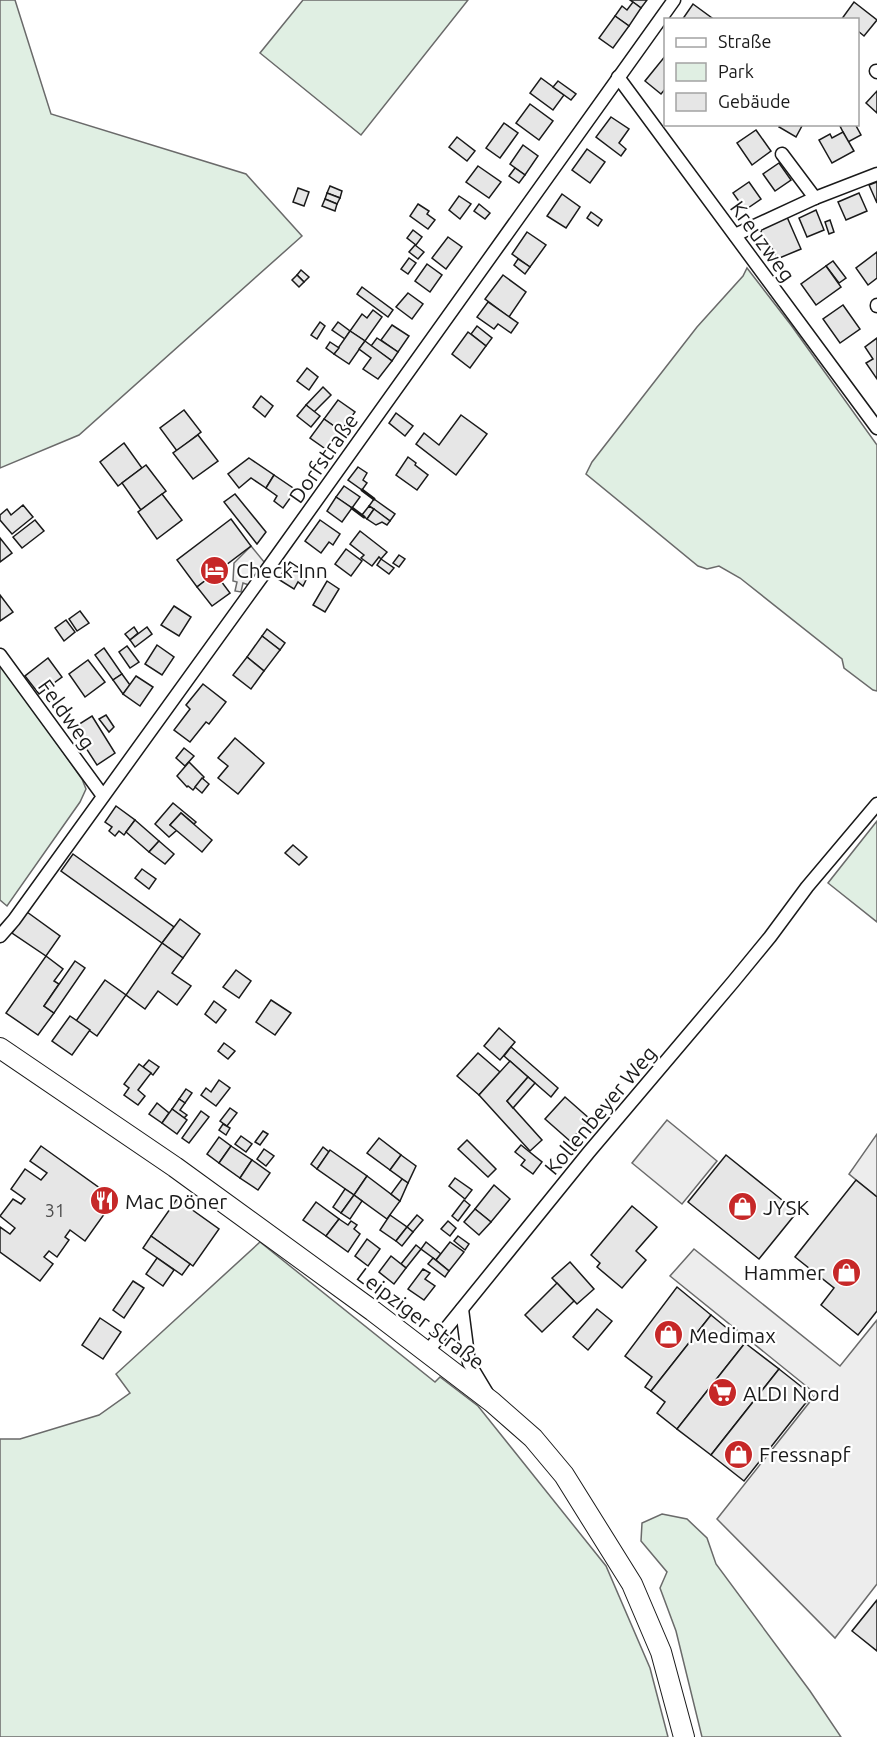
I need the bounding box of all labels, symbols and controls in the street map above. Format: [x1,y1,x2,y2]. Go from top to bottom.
legend [664,18,859,126]
text: Straße [718,31,771,51]
text: Park [718,61,754,81]
text: Gebäude [718,91,790,111]
street label: Kreuzweg [726,196,800,286]
street label: Dorfstraße [284,409,362,507]
hotel icon: Check-Inn [199,554,231,586]
place label: Check-Inn [236,558,328,582]
street label: Feldweg [34,674,100,754]
street label: Kollenbeyer Weg [539,1041,661,1179]
restaurant icon: Mac Döner [88,1185,120,1217]
place label: Mac Döner [125,1189,227,1213]
shop icon: JYSK [726,1191,758,1223]
place label: JYSK [763,1195,809,1219]
house number: 31 [45,1200,65,1220]
shop icon: Hammer [830,1256,862,1288]
place label: Hammer [744,1260,825,1284]
street label: Leipziger Straße [353,1262,489,1374]
shop icon: Medimax [652,1319,684,1351]
place label: Medimax [689,1323,776,1347]
supermarket icon: ALDI Nord [706,1377,738,1409]
place label: ALDI Nord [743,1381,840,1405]
shop icon: Fressnapf [722,1438,754,1470]
place label: Fressnapf [759,1442,852,1466]

